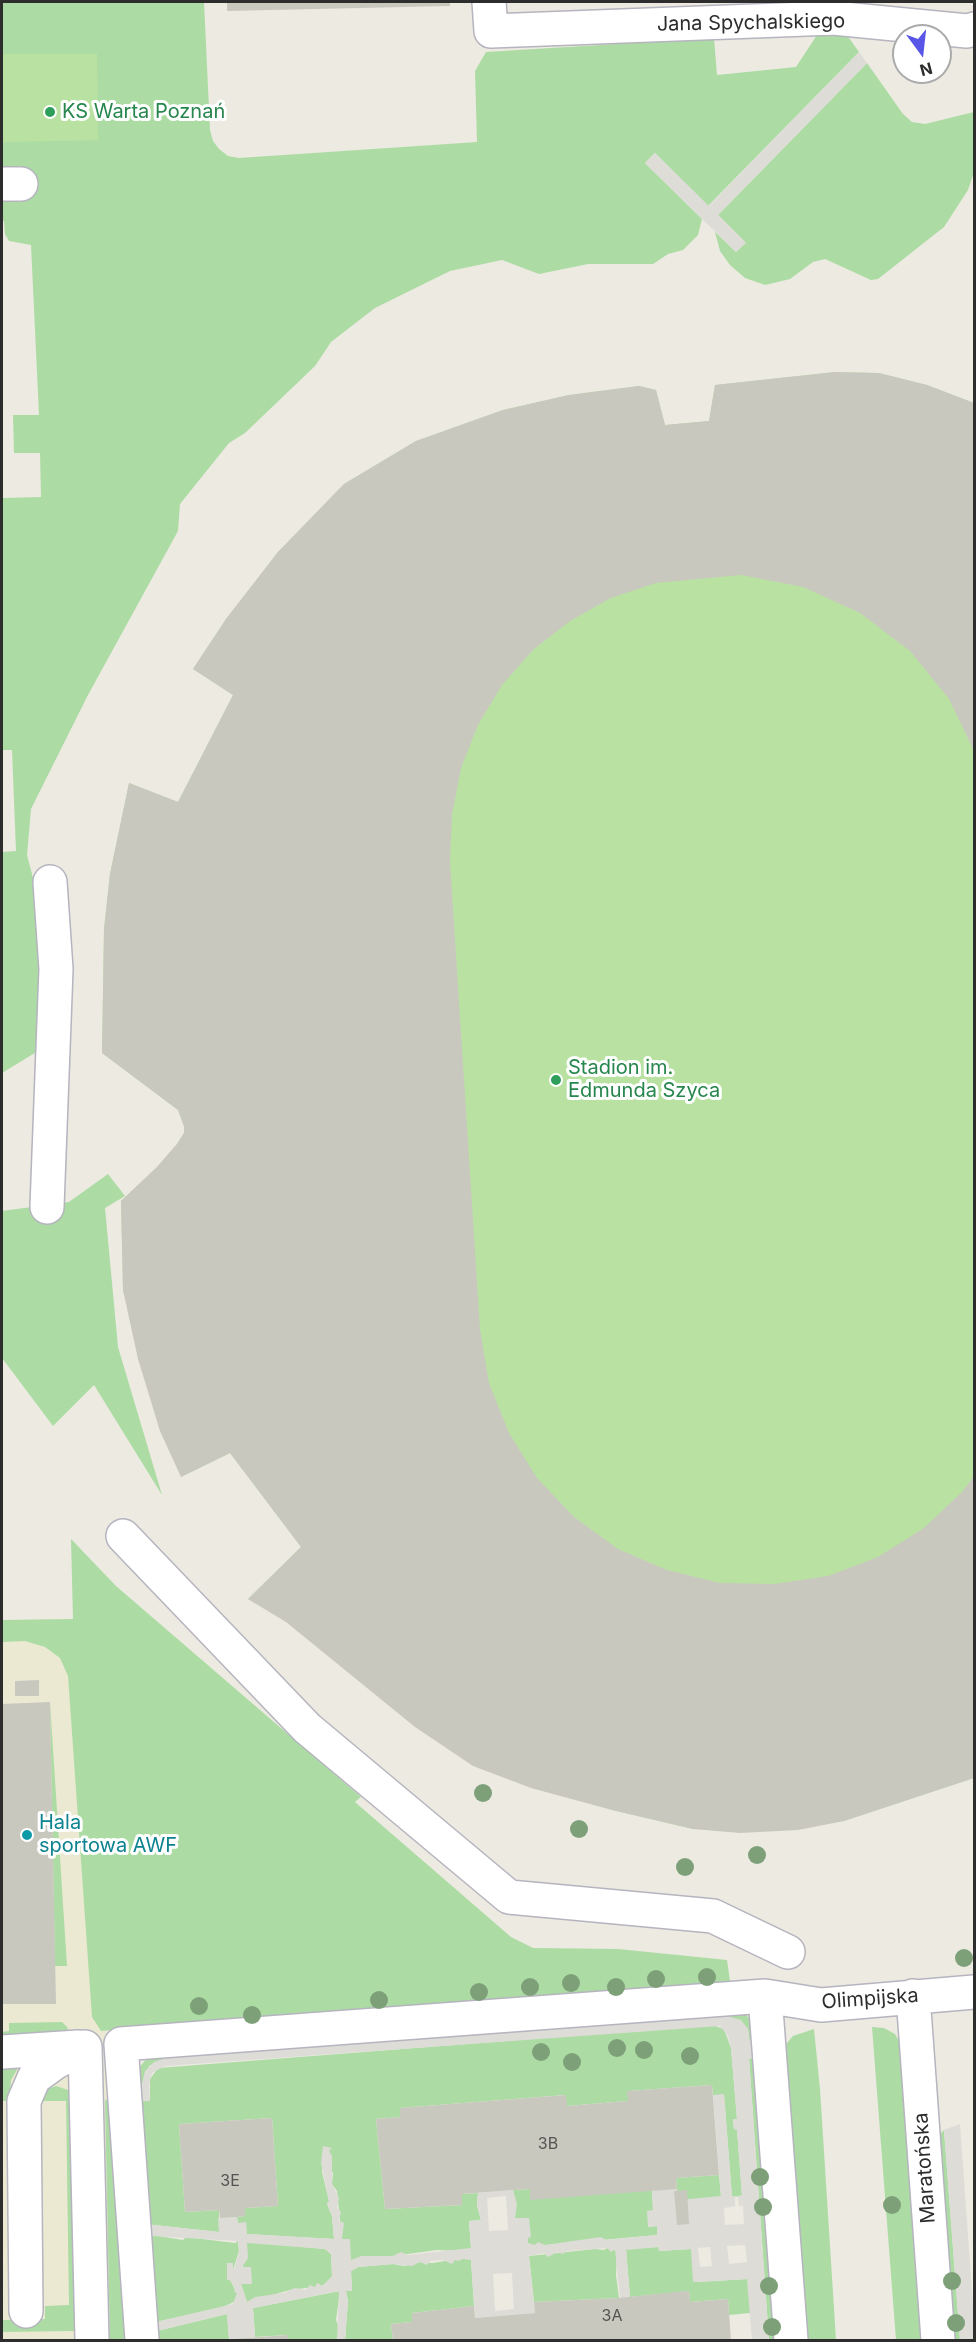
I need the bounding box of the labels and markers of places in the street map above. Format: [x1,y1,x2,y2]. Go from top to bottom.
place label: KS Warta Poznań [62,100,225,124]
marker: KS Warta Poznań [43,105,57,119]
place label: Stadion im. Edmunda Szyca [568,1056,720,1103]
marker: Stadion im. Edmunda Szyca [549,1073,563,1087]
place label: Hala sportowa AWF [39,1811,177,1858]
marker: Hala sportowa AWF [20,1828,34,1842]

